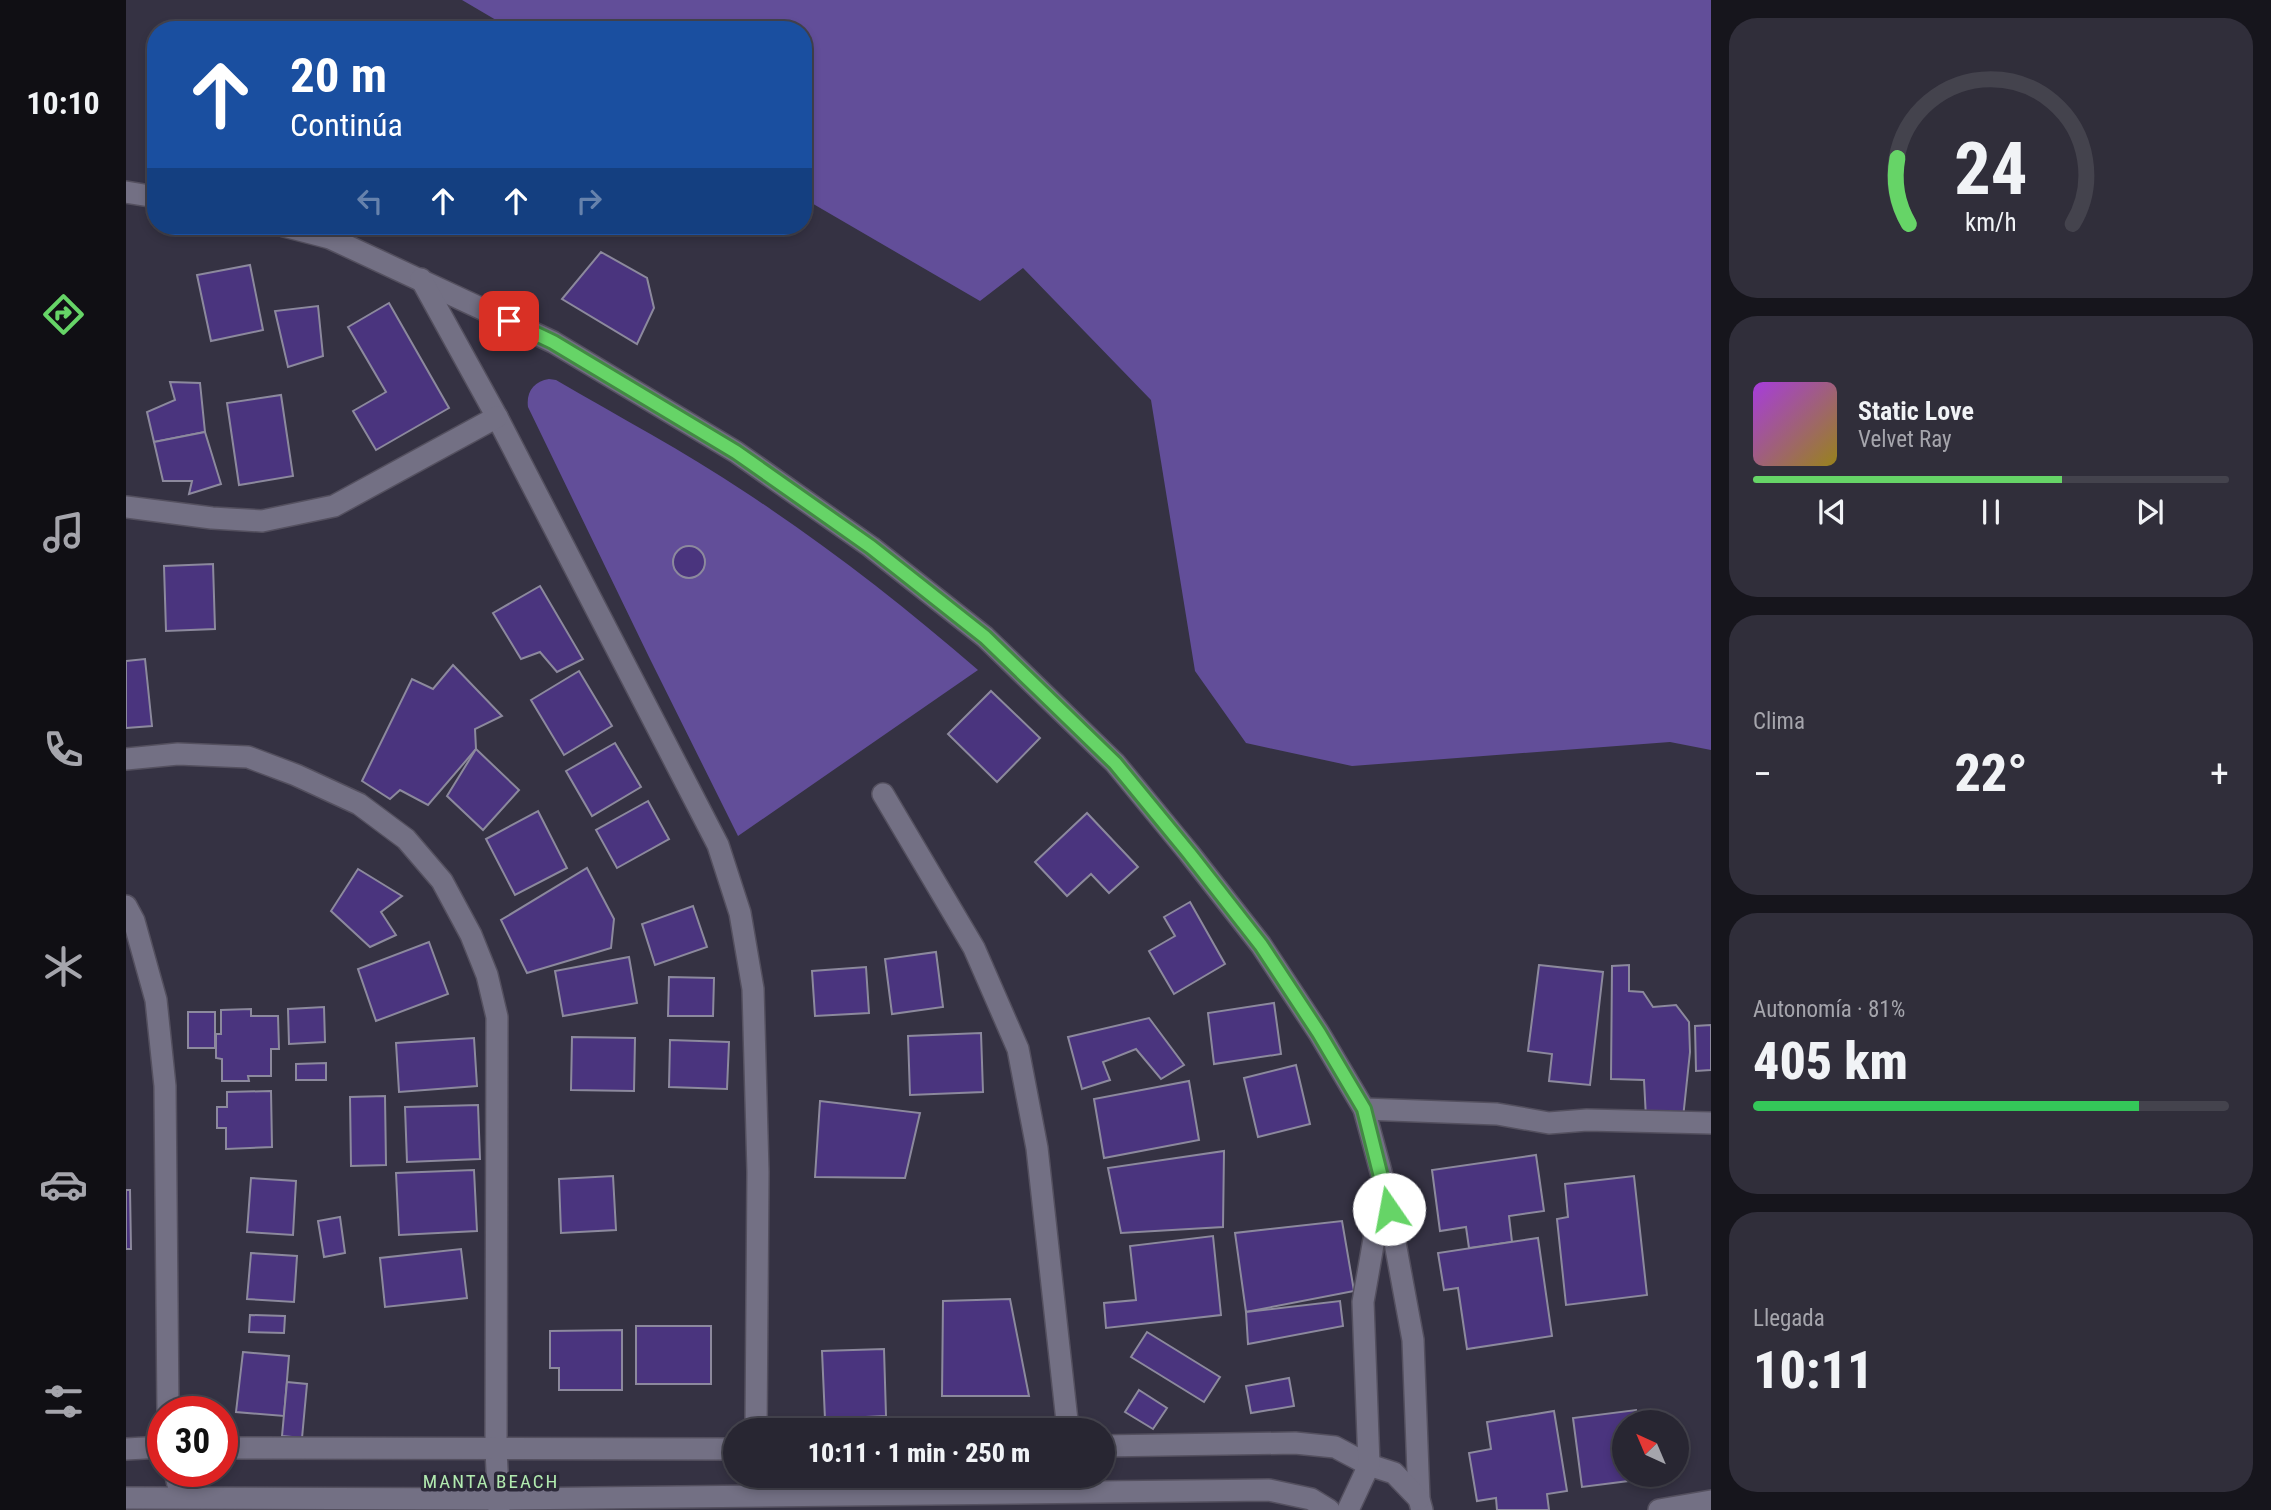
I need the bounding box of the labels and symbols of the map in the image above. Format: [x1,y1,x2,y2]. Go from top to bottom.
pin [479,291,539,351]
position arrow [1352,1172,1426,1246]
speed limit sign: 30 [147,1396,238,1487]
north arrow [1612,1410,1689,1488]
district label: MANTA BEACH [423,1470,559,1493]

